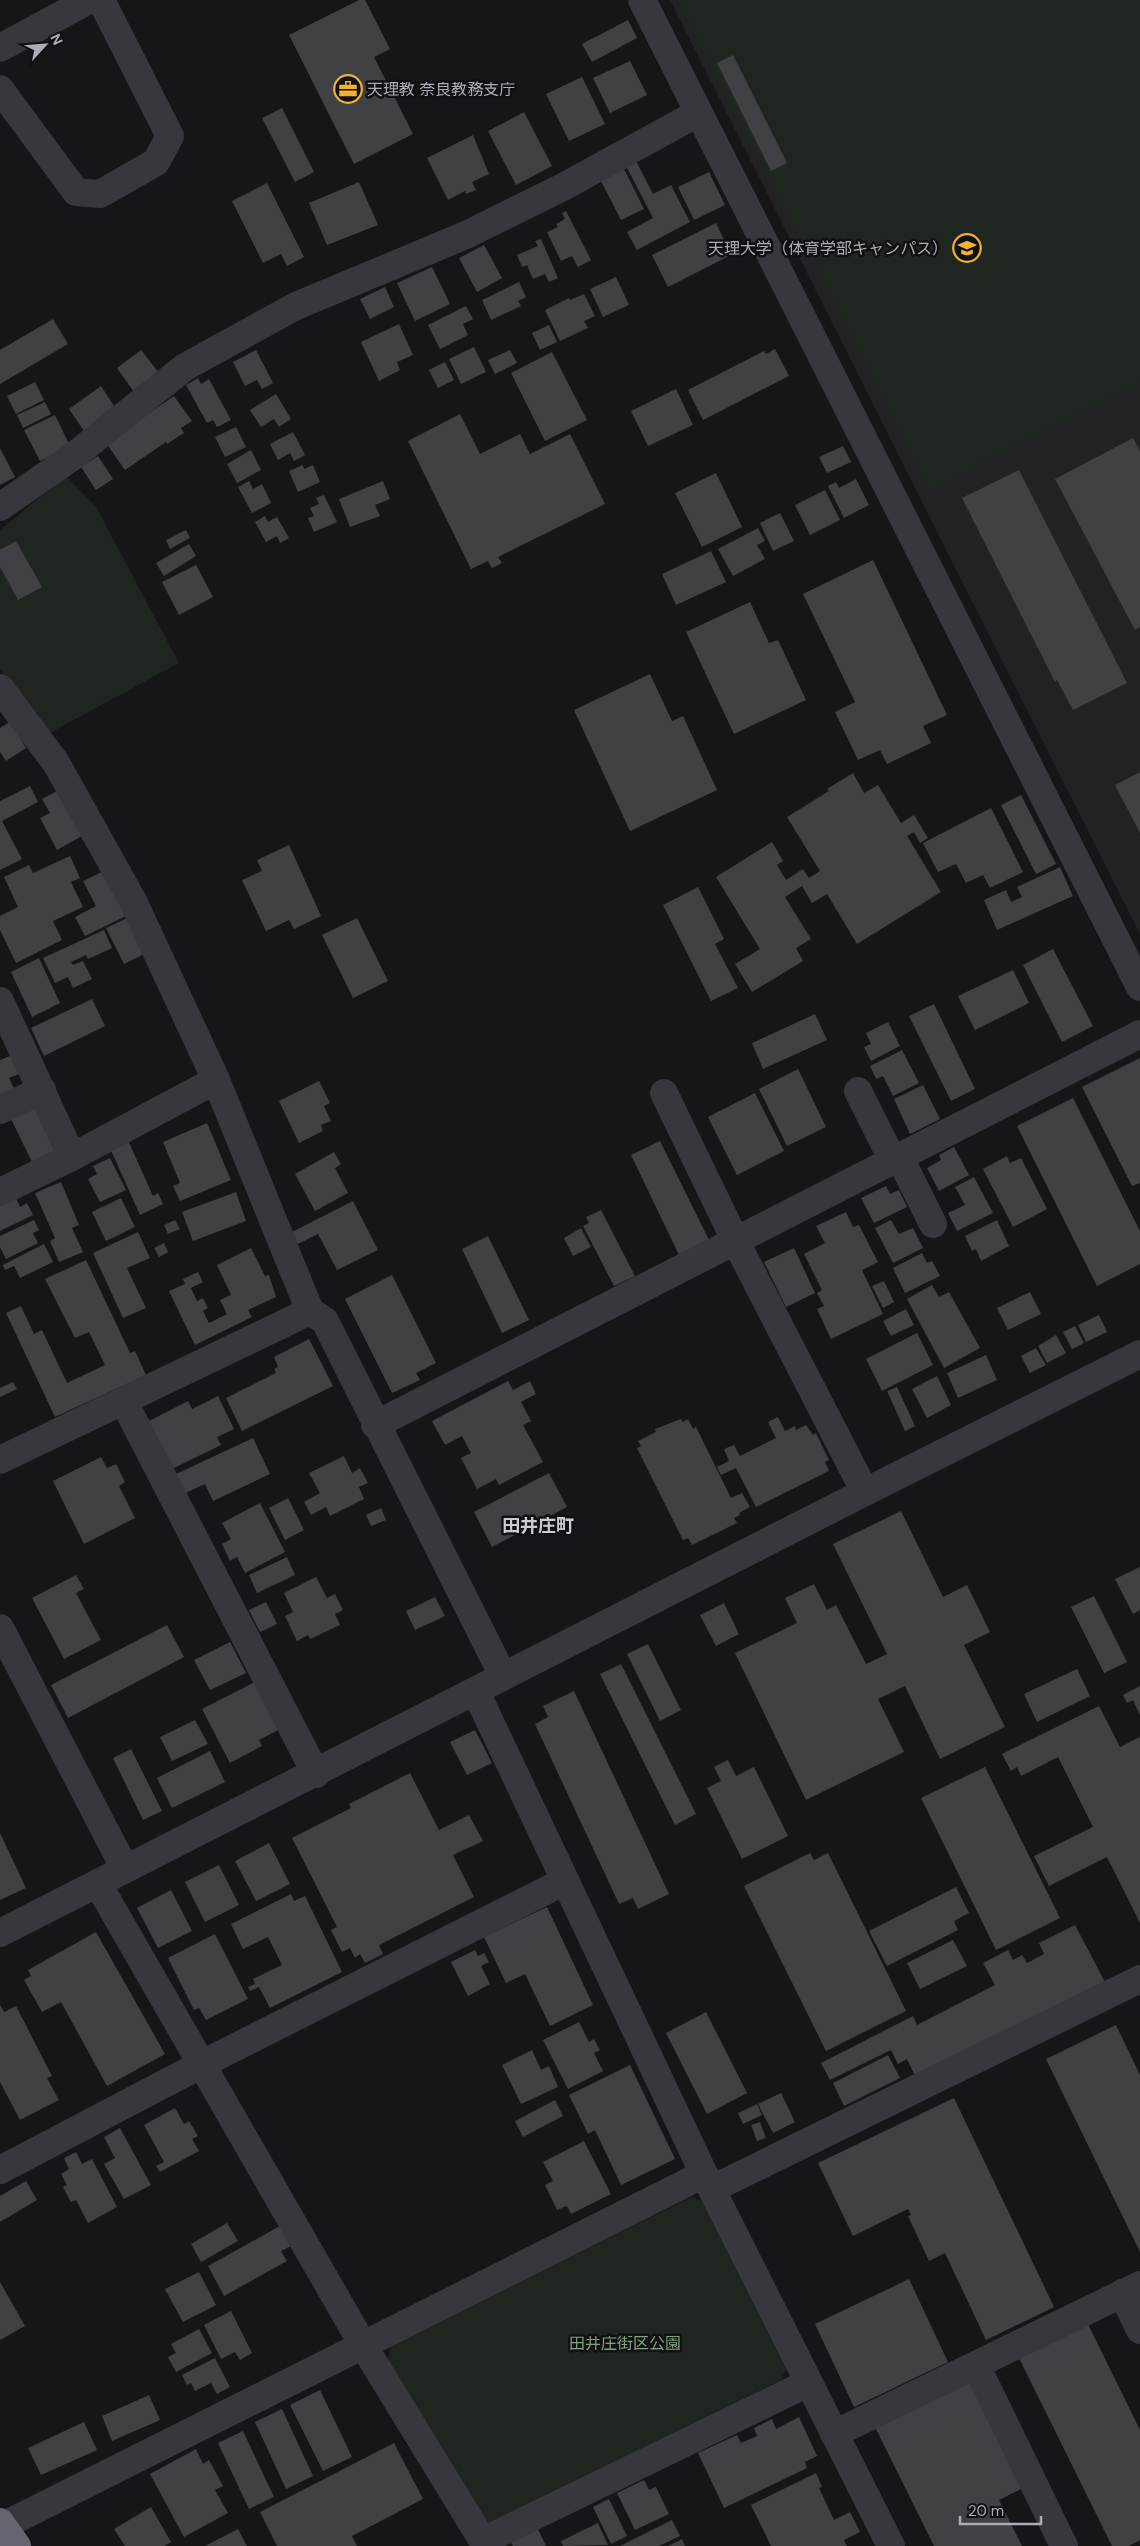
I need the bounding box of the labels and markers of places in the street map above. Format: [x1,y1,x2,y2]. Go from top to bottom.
office icon: 天理教 奈良教務支庁 [333,74,363,104]
place label: 天理教 奈良教務支庁 [367,79,515,100]
school or university icon: 天理大学（体育学部キャンパス） [952,233,982,263]
place label: 天理大学（体育学部キャンパス） [708,238,948,259]

